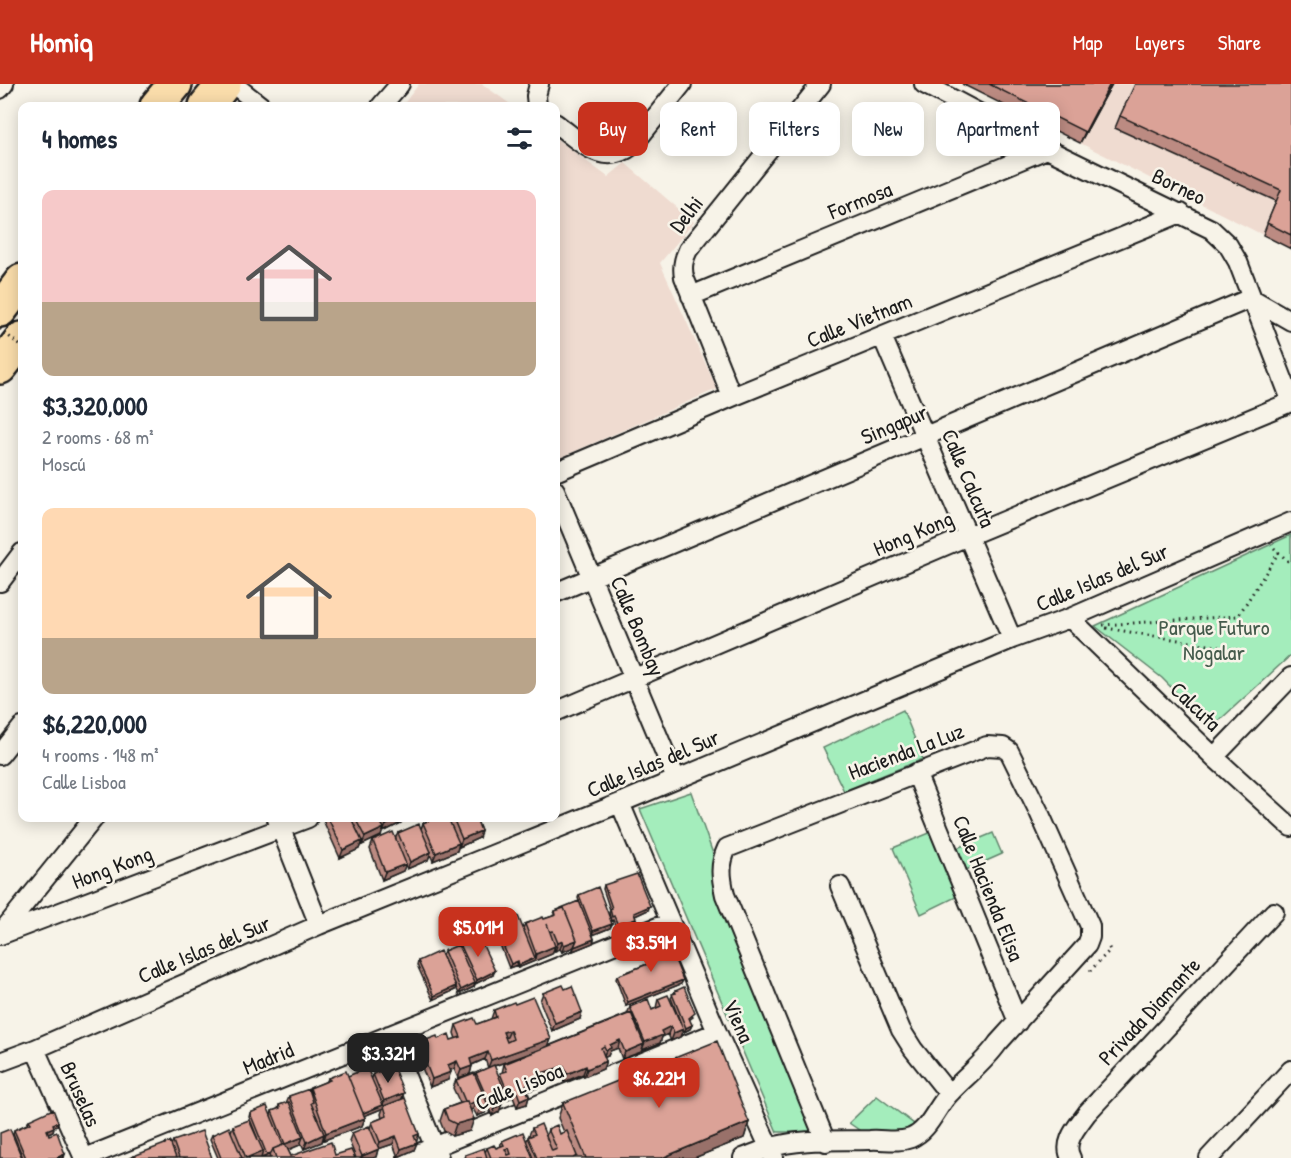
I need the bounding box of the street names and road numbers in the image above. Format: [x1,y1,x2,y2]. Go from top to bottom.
street label: Borneo [1147,160,1211,212]
street label: Formosa [823,173,897,227]
street label: Delhi [662,189,710,239]
street label: Calle Vietnam [802,285,916,355]
street label: Singapur [856,396,933,451]
street label: Calle Calcuta [935,424,1003,532]
street label: Hong Kong [868,503,958,563]
street label: Calle Islas del Sur [1031,535,1173,618]
street label: Calle Bombay [603,571,673,681]
street label: Calcuta [1164,674,1228,738]
street label: Hacienda La Luz [844,715,968,787]
street label: Calle Islas del Sur [582,721,724,804]
street label: Calle Hacienda Elisa [946,811,1032,966]
street label: Hong Kong [67,838,157,896]
street label: Calle Islas del Sur [133,907,275,990]
street label: Privada Diamante [1091,950,1207,1072]
street label: Viena [716,995,762,1048]
street label: Madrid [238,1034,298,1082]
street label: Calle Lisboa [471,1055,568,1117]
street label: Bruselas [53,1057,109,1131]

